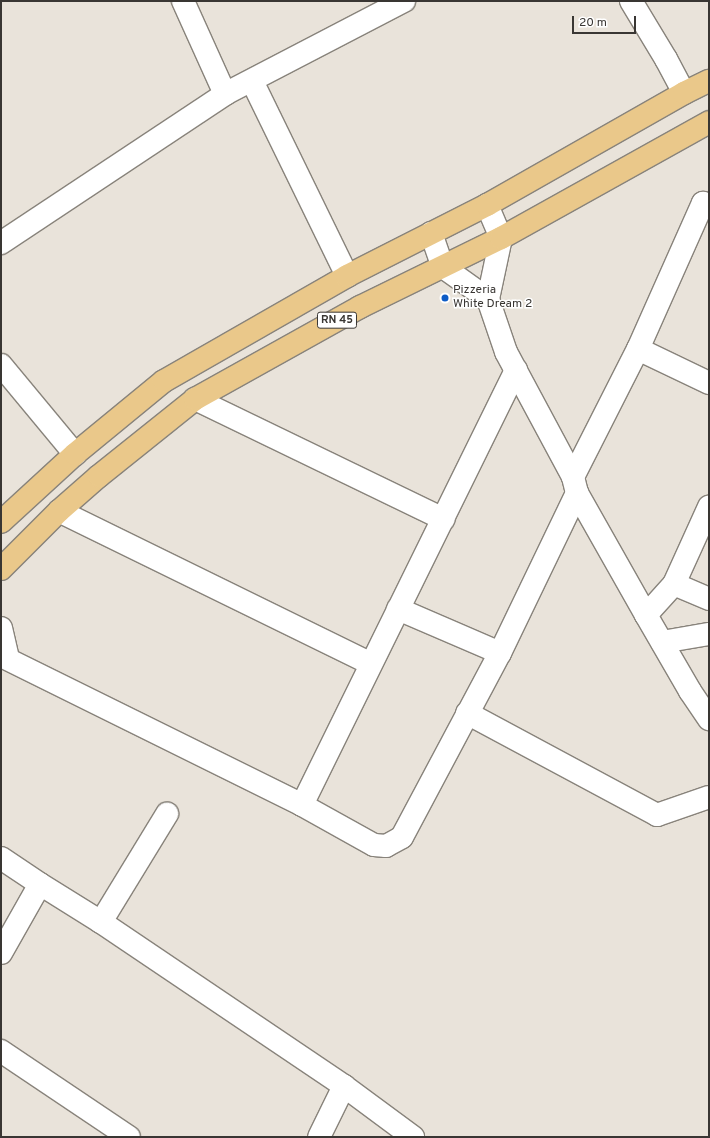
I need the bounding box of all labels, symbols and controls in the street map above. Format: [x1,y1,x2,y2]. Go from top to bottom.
scale bar [574,8,638,34]
text: 20 m [579,15,607,31]
place label: Pizzeria White Dream 2 [453,284,532,312]
marker: Pizzeria White Dream 2 [440,293,450,303]
road number: RN 45 [316,311,358,329]

